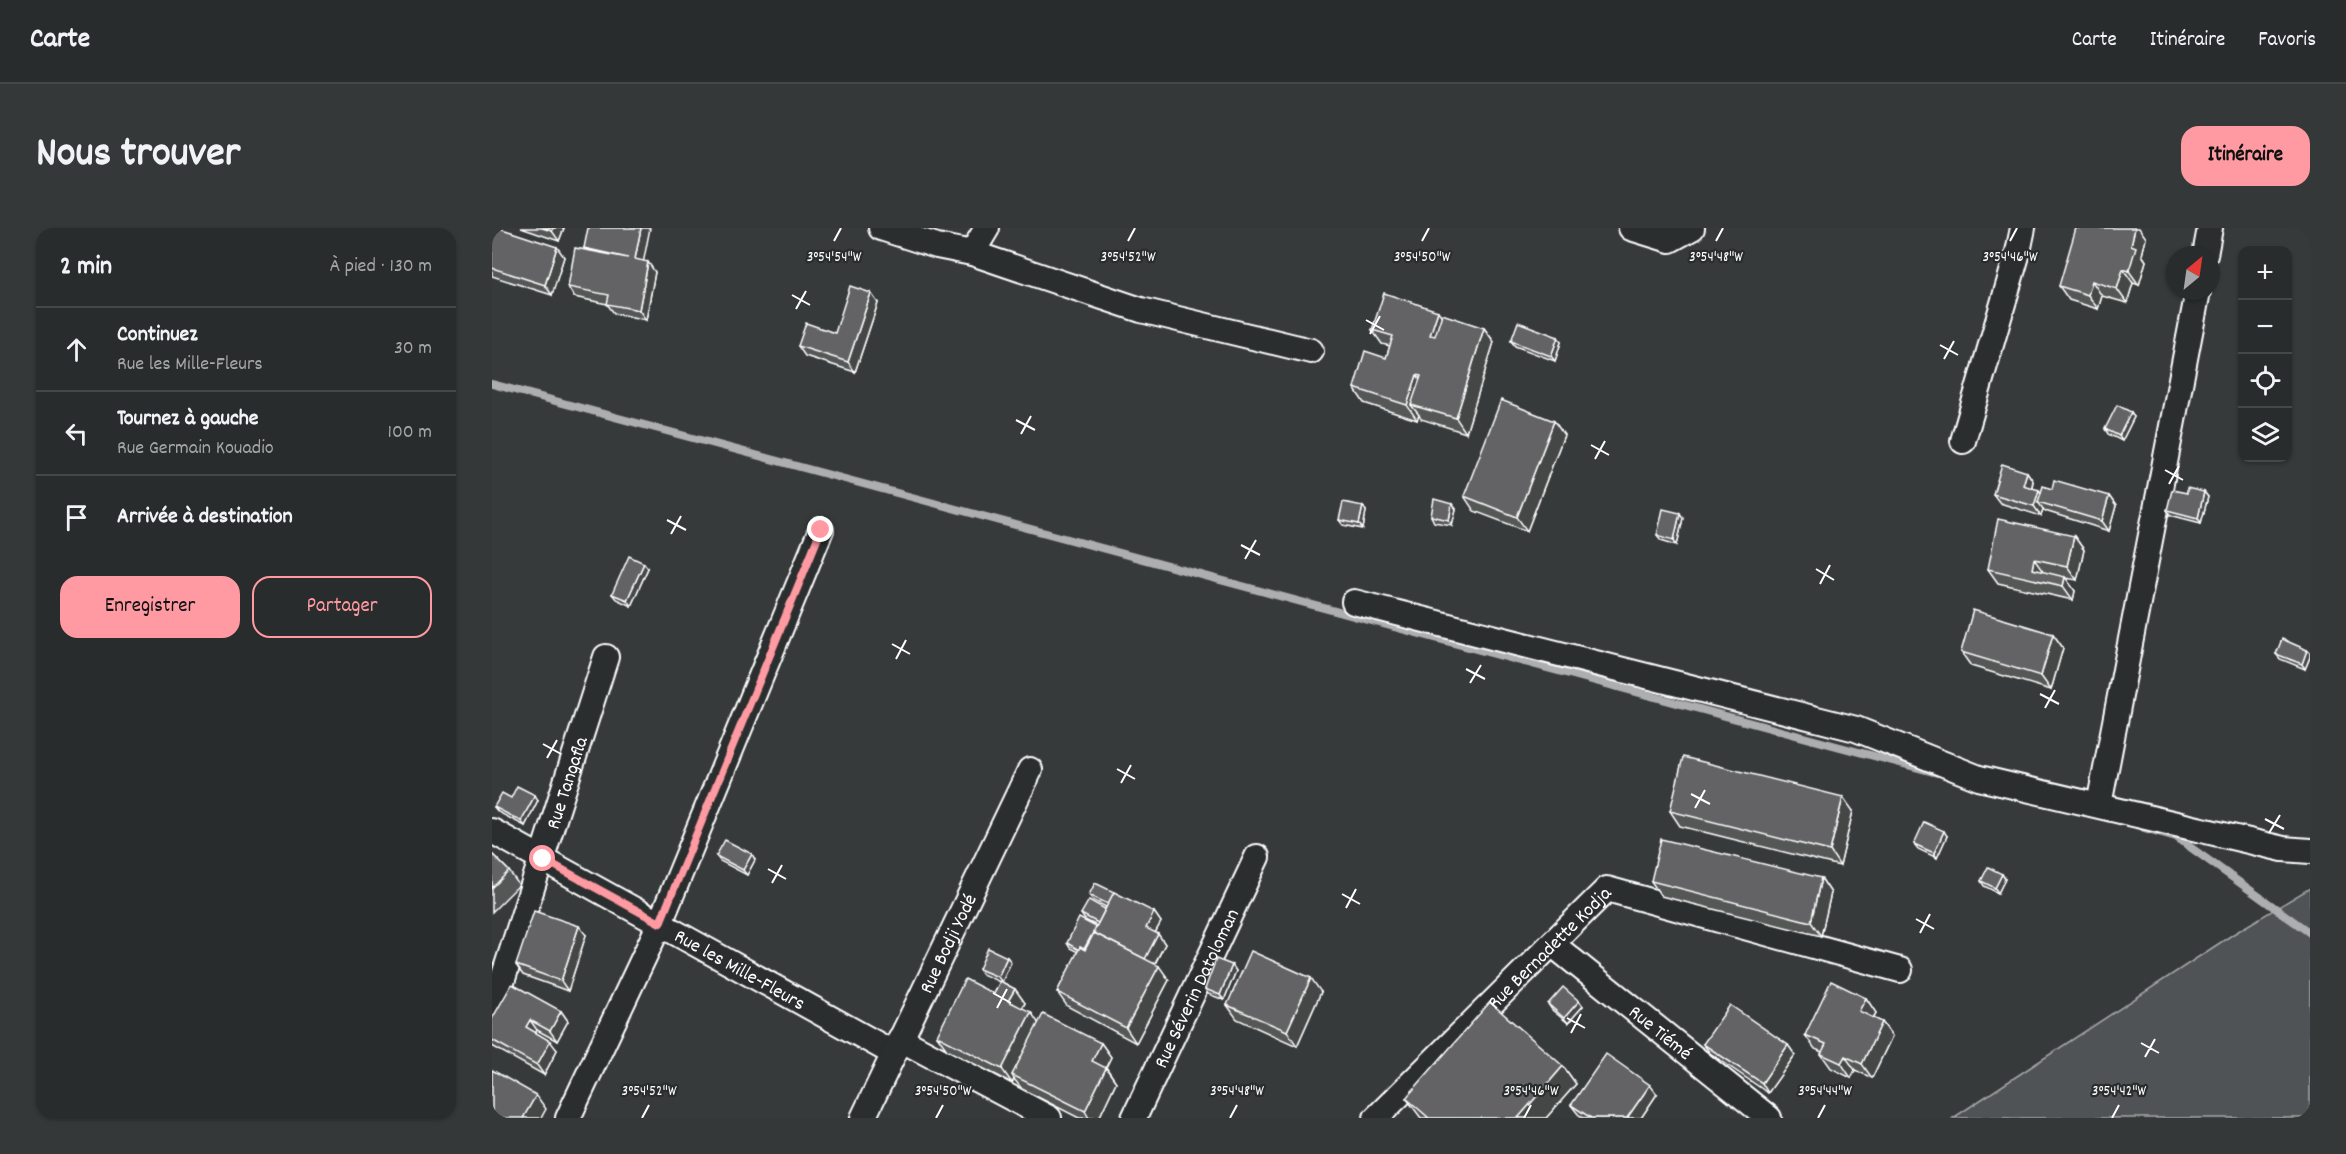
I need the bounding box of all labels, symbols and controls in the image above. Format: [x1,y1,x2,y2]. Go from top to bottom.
text: Carte [30,21,90,61]
text: Carte [2072,26,2117,56]
text: Itinéraire [2150,26,2225,56]
text: Favoris [2258,26,2316,56]
text: Nous trouver [36,126,240,186]
button: Itinéraire [2181,126,2310,186]
north arrow [2166,246,2220,300]
map controls [2238,246,2292,462]
button: + [2238,246,2292,300]
text: 3°54'54"W [807,247,862,269]
text: 3°54'52"W [1100,247,1156,269]
text: 3°54'50"W [1394,247,1451,269]
text: 3°54'48"W [1689,247,1743,269]
text: 3°54'46"W [1982,247,2038,269]
text: 2 min [60,249,112,286]
text: À pied · 130 m [330,253,432,281]
button: − [2238,300,2292,354]
text: Continuez [117,320,198,351]
icon: ahead [60,333,93,366]
text: 30 m [394,335,432,363]
text: Rue les Mille-Fleurs [117,351,263,379]
button: locate [2238,354,2292,408]
text: Tournez à gauche [117,404,259,435]
button: layers [2238,408,2292,462]
icon: left [60,417,93,450]
text: 100 m [388,419,432,447]
text: Rue Germain Kouadio [117,435,274,463]
icon: arrive [60,501,93,534]
text: Arrivée à destination [117,502,293,533]
route end [807,516,833,542]
button: Enregistrer [60,576,240,638]
button: Partager [252,576,432,638]
street label: Rue Tangafla [541,733,597,833]
route start [529,845,555,871]
street label: Rue Bernadette Kodja [1482,881,1619,1017]
street label: Rue Bodji Yodé [914,890,985,999]
street label: Rue Séverin Datoloman [1148,905,1248,1073]
street label: Rue les Mille-Fleurs [668,924,810,1019]
street label: Rue Tiémé [1622,1000,1697,1068]
text: 3°54'52"W [621,1081,677,1103]
text: 3°54'50"W [915,1081,972,1103]
text: 3°54'48"W [1210,1081,1264,1103]
text: 3°54'46"W [1503,1081,1559,1103]
text: 3°54'44"W [1798,1081,1852,1103]
text: 3°54'42"W [2092,1081,2147,1103]

